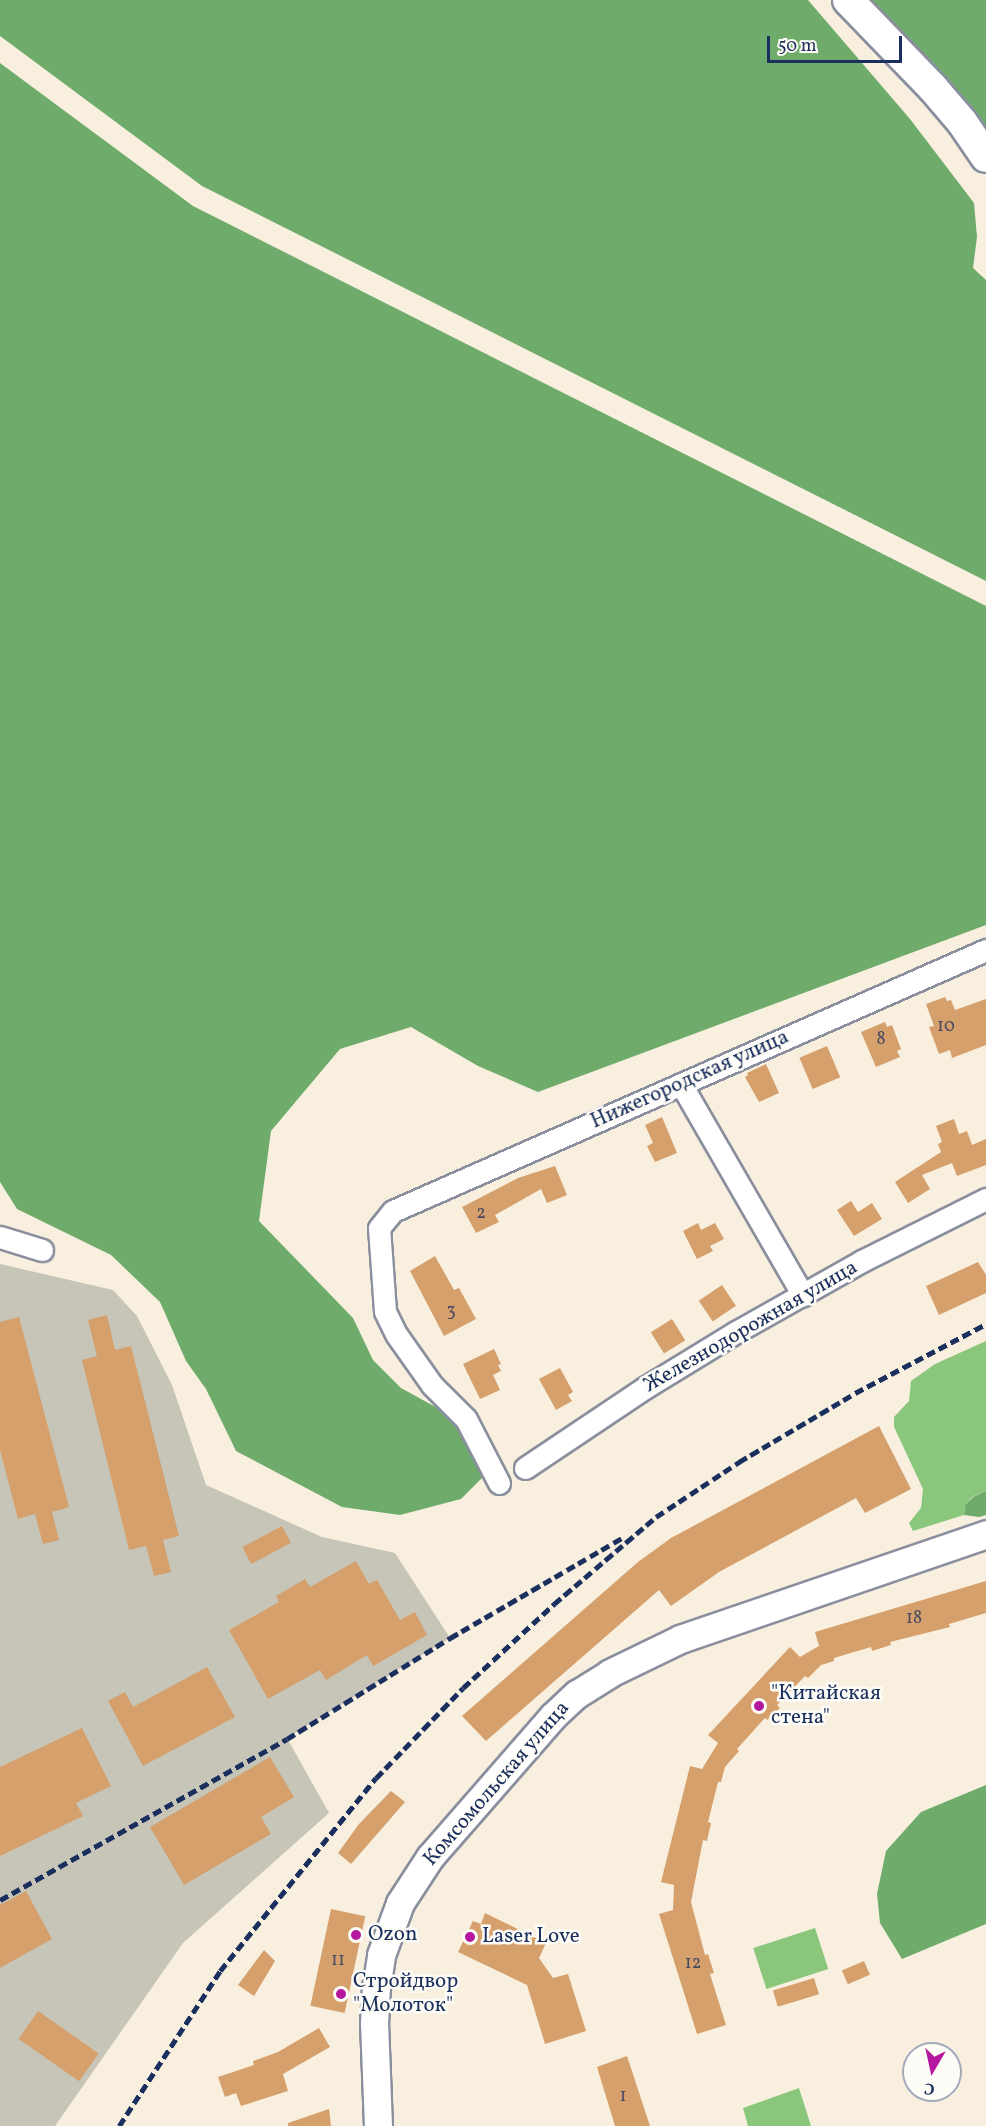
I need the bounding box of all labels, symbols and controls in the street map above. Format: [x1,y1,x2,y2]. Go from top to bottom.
scale bar [770,24,905,62]
text: 50 m [778,34,817,59]
house number: 10 [937,1016,955,1038]
street label: Нижегородская улица [587,1025,793,1135]
house number: 8 [876,1029,886,1051]
house number: 2 [476,1203,486,1225]
street label: Железнодорожная улица [639,1255,863,1399]
house number: 3 [446,1301,456,1323]
house number: 18 [906,1608,922,1630]
place label: "Китайская стена" [771,1681,881,1731]
street label: Комсомольская улица [418,1696,576,1872]
marker: "Китайская стена" [752,1699,766,1713]
place label: Ozon [368,1922,418,1948]
place label: Laser Love [482,1924,580,1950]
marker: Ozon [349,1928,363,1942]
marker: Laser Love [463,1930,477,1944]
house number: 11 [331,1950,345,1972]
house number: 12 [685,1953,701,1975]
place label: Стройдвор "Молоток" [353,1969,458,2019]
marker: Стройдвор "Молоток" [334,1987,348,2001]
north arrow [902,2042,962,2102]
text: С [923,2076,936,2099]
house number: 1 [620,2086,626,2108]

